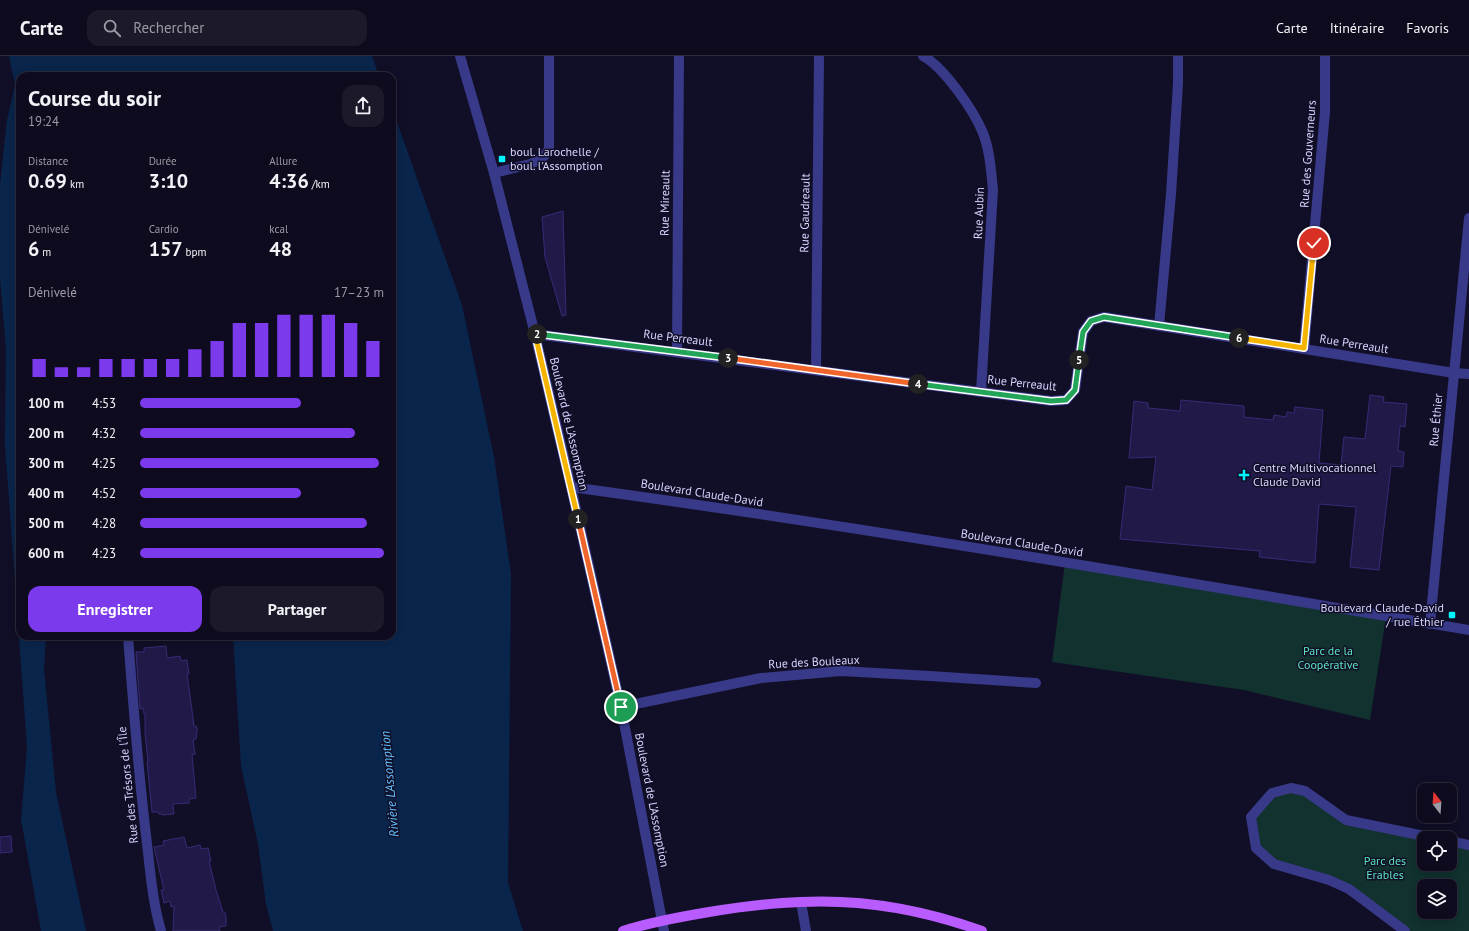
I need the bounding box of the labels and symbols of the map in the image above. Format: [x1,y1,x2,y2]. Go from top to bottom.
street label: Rue des Gouverneurs [1296,100,1319,208]
place label: boul. Larochelle / boul. l'Assomption [510,144,602,173]
marker: boul. Larochelle / boul. l'Assomption [497,154,507,164]
street label: Rue Mireault [656,170,673,236]
street label: Rue Gaudreault [796,173,813,253]
street label: Rue Aubin [970,187,987,239]
pin [1297,226,1331,260]
pin: 2 [527,324,547,344]
street label: Rue Perreault [643,326,713,349]
pin: 6 [1229,328,1249,348]
street label: Rue Perreault [1319,331,1390,356]
pin: 3 [718,348,738,368]
pin: 5 [1069,350,1089,370]
street label: Boulevard de L'Assomption [547,356,592,492]
street label: Rue Perreault [987,371,1057,394]
pin: 4 [908,374,928,394]
street label: Rue Éthier [1426,393,1445,447]
place label: Centre Multivocationnel Claude David [1253,460,1377,489]
marker: Centre Multivocationnel Claude David [1238,469,1250,481]
street label: Boulevard Claude-David [640,475,764,510]
pin: 1 [568,509,588,529]
street label: Boulevard Claude-David [960,525,1084,560]
place label: Boulevard Claude-David / rue Éthier [1320,600,1444,629]
marker: Boulevard Claude-David / rue Éthier [1447,610,1457,620]
park label: Parc de la Coopérative [1298,643,1358,672]
street label: Rue des Bouleaux [768,652,860,671]
pin [604,690,638,724]
street label: Rue des Trésors de l'Île [114,726,141,844]
water label: Rivière L'Assomption [376,730,403,838]
street label: Boulevard de L'Assomption [632,732,673,868]
north arrow [1417,783,1457,823]
park label: Parc des Érables [1364,853,1406,882]

